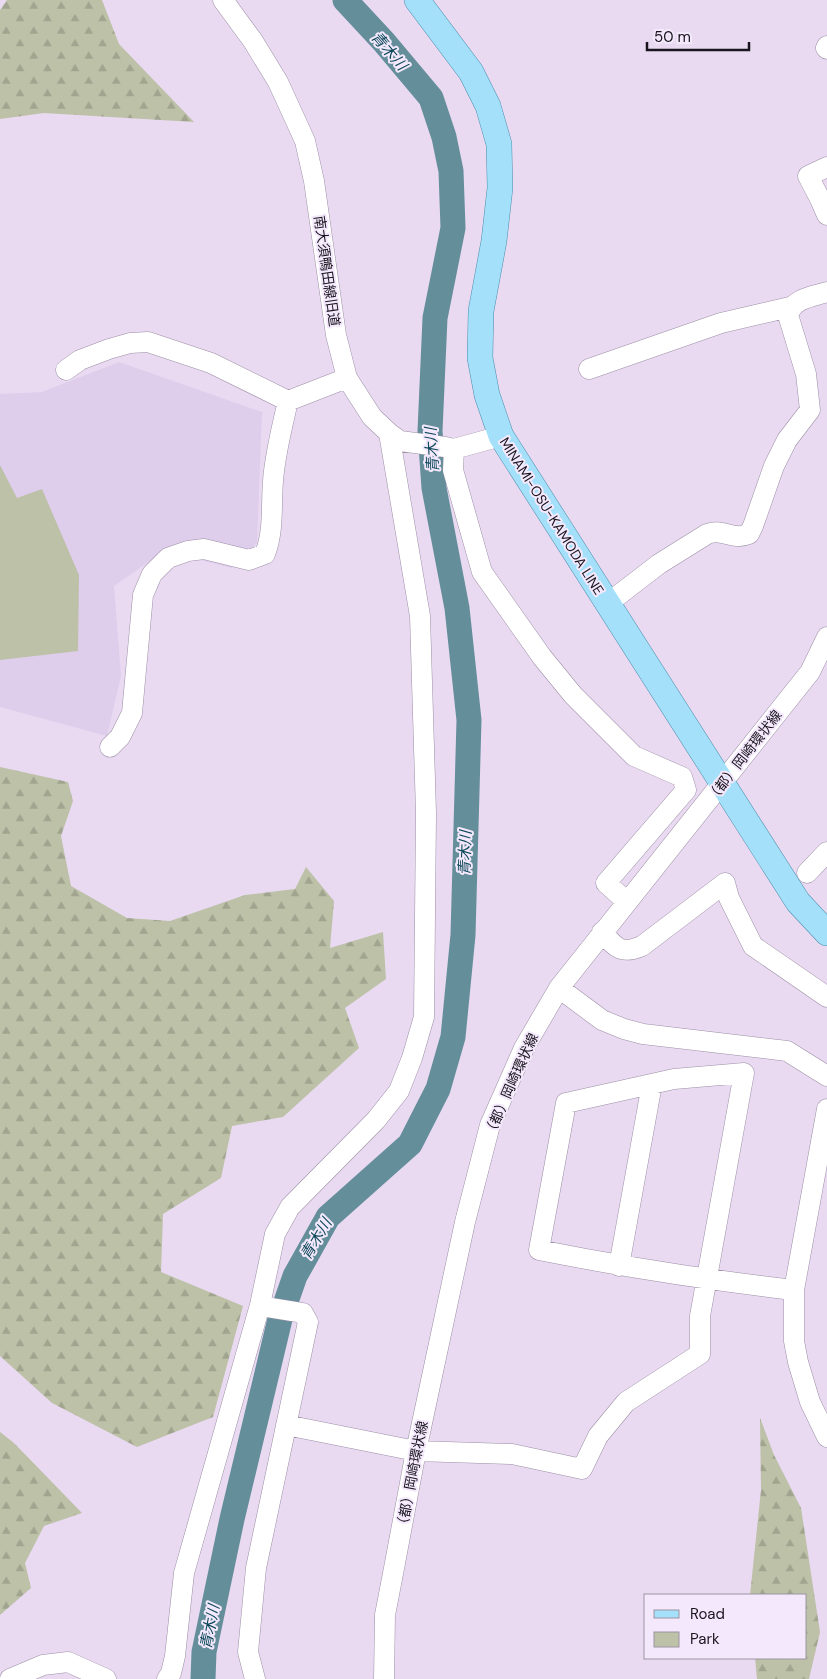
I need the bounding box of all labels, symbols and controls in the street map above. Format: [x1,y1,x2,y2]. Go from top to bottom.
scale bar [647,20,750,52]
water label: 青木川 [367,27,413,76]
text: 50 m [654,27,691,47]
street label: 南大須鴨田線旧道 [310,214,344,328]
water label: 青木川 [421,425,443,473]
street label: MINAMI-OSU-KAMODA LINE [496,434,608,598]
street label: （都）岡崎環状線 [702,706,786,806]
water label: 青木川 [454,828,476,876]
street label: （都）岡崎環状線 [480,1030,542,1140]
water label: 青木川 [296,1213,337,1263]
street label: （都）岡崎環状線 [392,1419,432,1533]
legend [644,1594,807,1659]
water label: 青木川 [196,1601,224,1651]
text: Road [690,1604,725,1624]
text: Park [690,1629,720,1649]

